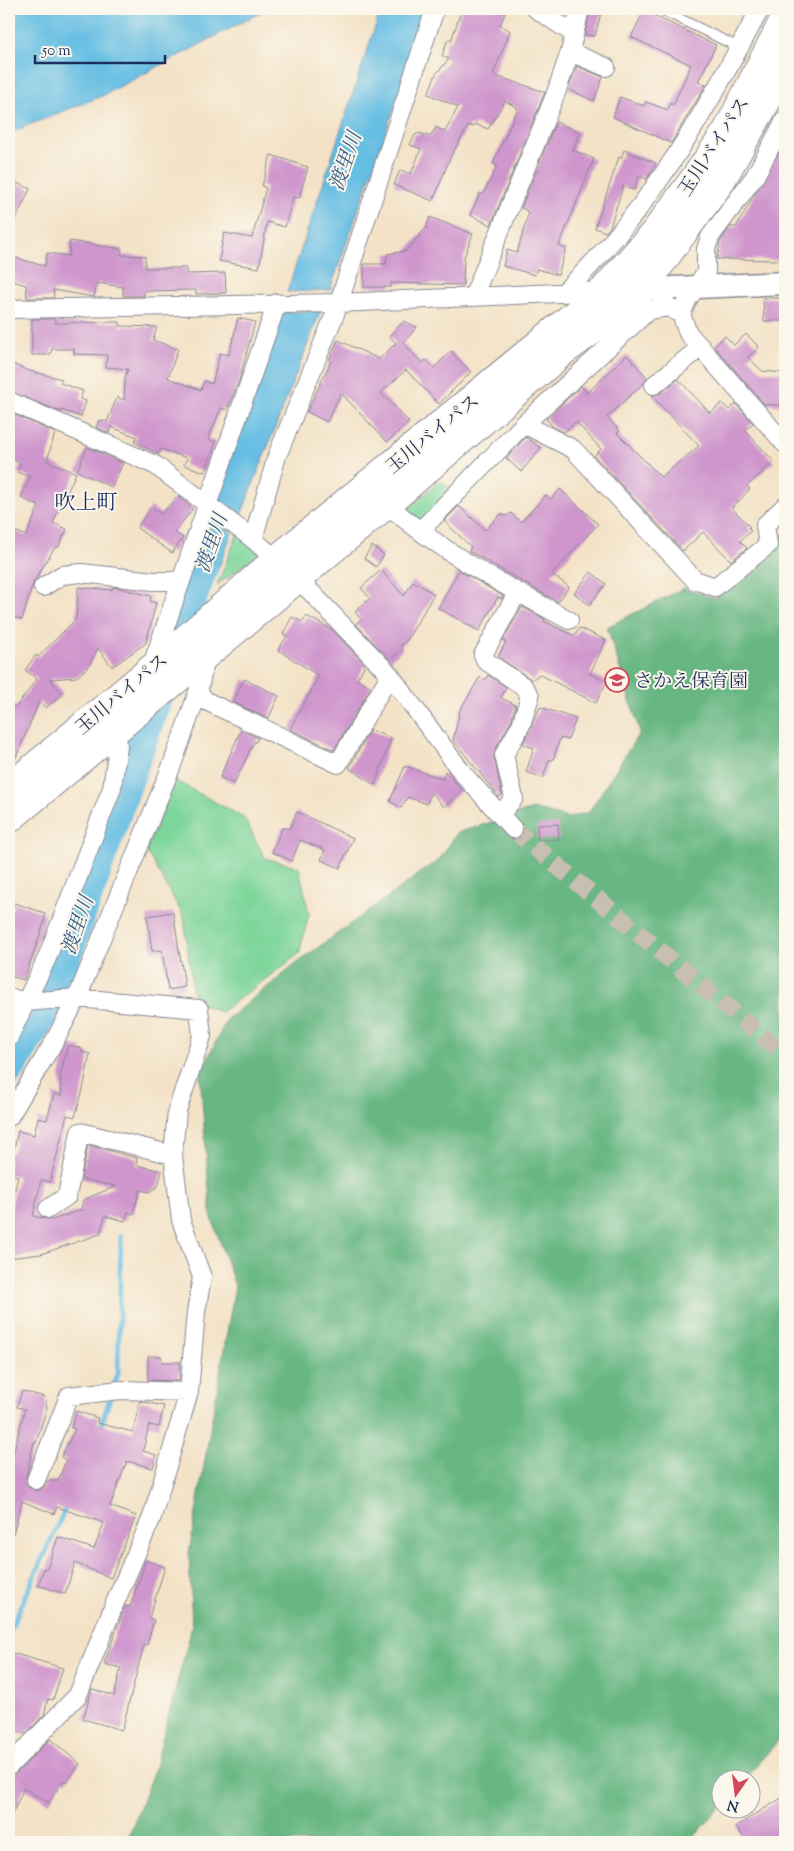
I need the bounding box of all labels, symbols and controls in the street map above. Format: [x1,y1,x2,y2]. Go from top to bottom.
scale bar [35,32,165,64]
text: 50 m [41,41,71,62]
street label: 玉川バイパス [673,92,757,202]
water label: 渡里川 [324,127,371,195]
street label: 玉川バイパス [381,389,486,481]
district label: 吹上町 [55,489,118,519]
water label: 渡里川 [190,509,237,577]
street label: 玉川バイパス [70,648,175,742]
school or university icon: さかえ保育園 [604,667,630,693]
place label: さかえ保育園 [634,669,748,696]
water label: 渡里川 [56,891,103,959]
north arrow [712,1768,762,1818]
text: N [725,1794,741,1816]

